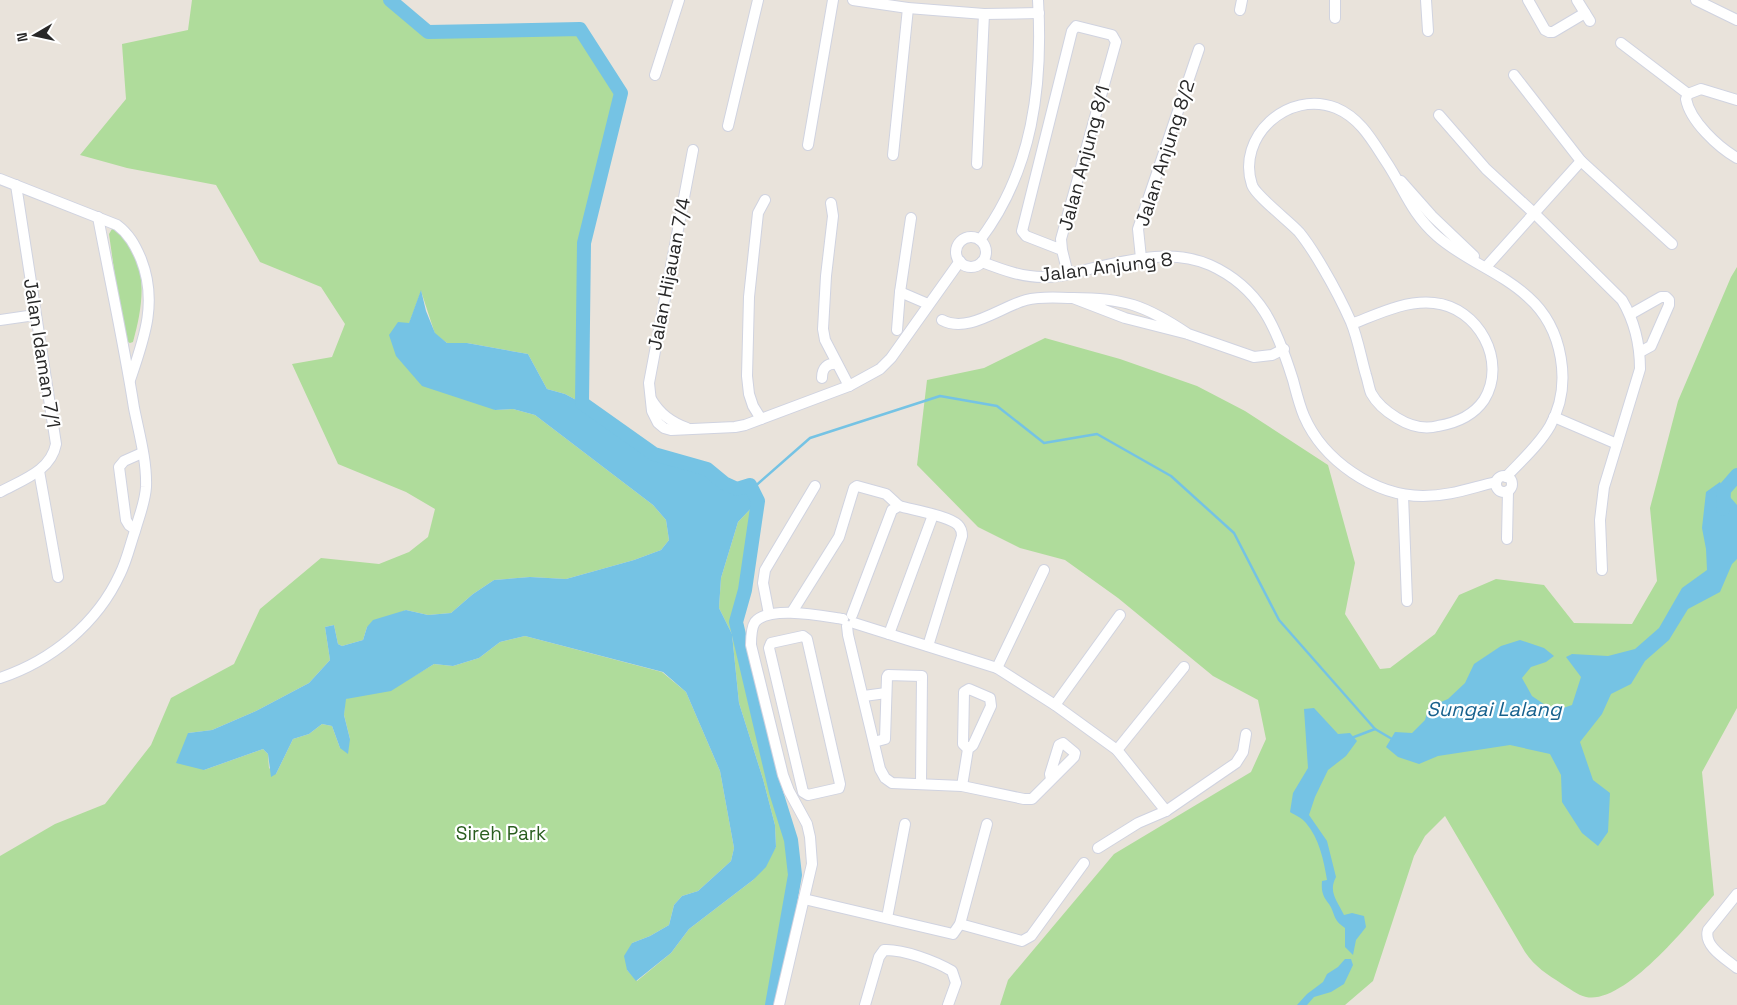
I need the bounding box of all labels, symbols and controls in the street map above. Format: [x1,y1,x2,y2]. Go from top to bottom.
north arrow [10,10,60,60]
text: N [13,31,32,43]
street label: Jalan Anjung 8/2 [1130,77,1200,229]
street label: Jalan Anjung 8/1 [1053,83,1115,233]
street label: Jalan Hijauan 7/4 [642,195,696,352]
street label: Jalan Anjung 8 [1038,246,1174,288]
street label: Jalan Idaman 7/1 [18,276,66,430]
water label: Sungai Lalang [1426,696,1563,722]
park label: Sireh Park [456,821,546,846]

